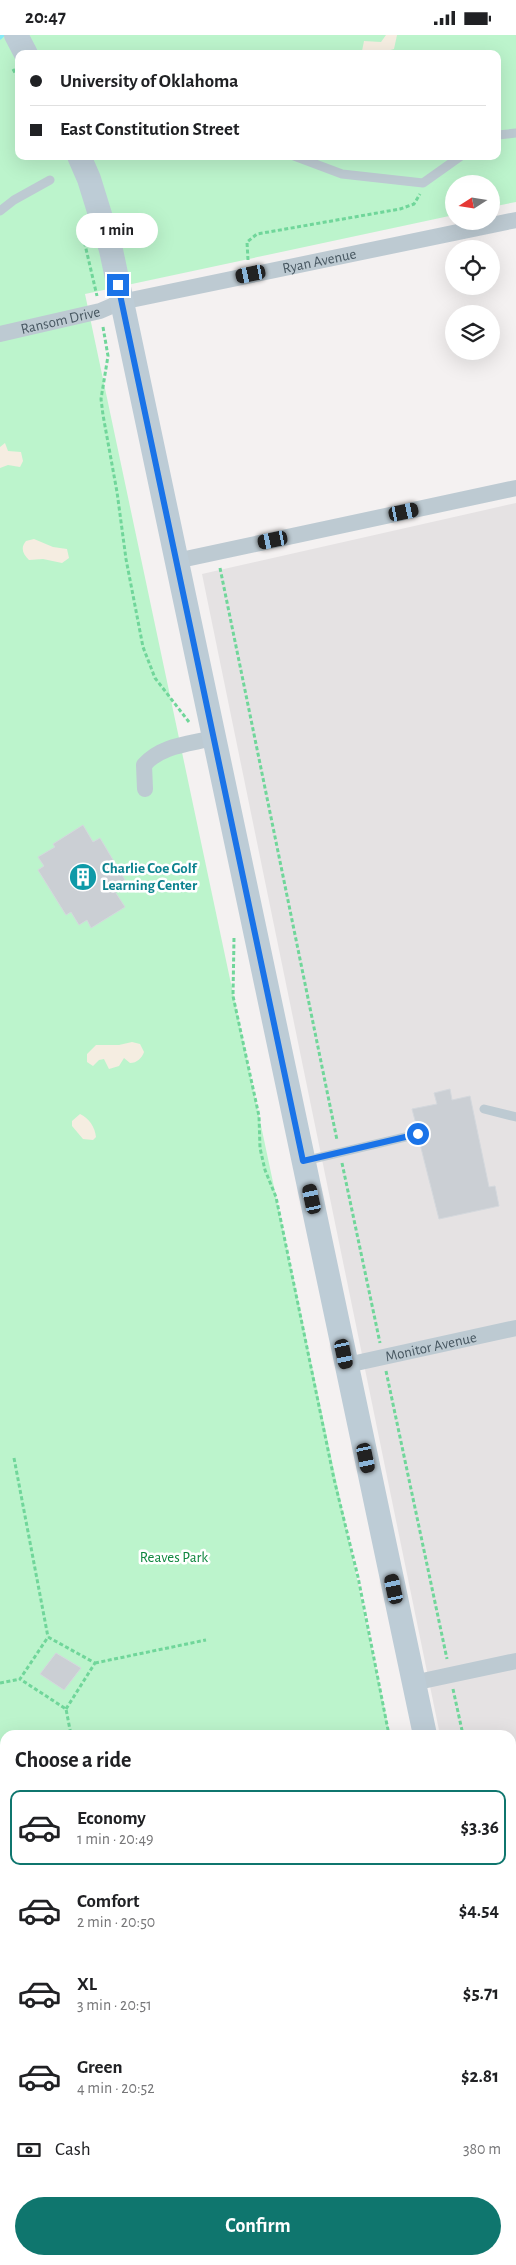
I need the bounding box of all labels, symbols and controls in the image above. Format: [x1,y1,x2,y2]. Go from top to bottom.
text: 20:47 [25,8,66,27]
text: University of Oklahoma [60,72,238,91]
text: East Constitution Street [60,120,239,139]
north arrow [445,175,500,230]
map controls [445,175,500,360]
callout: 1 min [77,213,159,247]
text: 1 min [100,222,134,238]
button: locate [445,240,500,295]
street label: Ryan Avenue [281,246,358,276]
car [234,264,267,284]
route end [107,274,129,296]
street label: Ransom Drive [19,304,102,337]
button: layers [445,305,500,360]
car [387,502,420,522]
car [256,530,289,550]
place label: Charlie Coe Golf Learning Center [102,861,198,893]
building icon: Charlie Coe Golf Learning Center [68,862,98,892]
route start [407,1123,429,1145]
car [301,1183,322,1215]
street label: Monitor Avenue [384,1330,478,1364]
car [333,1338,354,1370]
car [355,1442,376,1474]
park label: Reaves Park [140,1550,208,1565]
car [383,1573,404,1605]
text: Choose a ride [15,1749,131,1771]
icon: car [17,1805,62,1850]
text: Economy [77,1809,146,1828]
text: $3.36 [461,1818,499,1837]
text: 1 min · 20:49 [77,1831,154,1847]
icon: car [17,1888,62,1933]
text: Comfort [77,1892,139,1911]
text: $4.54 [459,1901,499,1920]
text: 2 min · 20:50 [77,1914,155,1930]
icon: car [17,1971,62,2016]
text: XL [77,1975,97,1994]
text: $5.71 [463,1984,499,2003]
text: 3 min · 20:51 [77,1997,152,2013]
icon: car [17,2054,62,2099]
text: Green [77,2058,123,2077]
text: $2.81 [461,2067,499,2086]
text: 4 min · 20:52 [77,2080,155,2096]
icon: cash [15,2136,43,2164]
text: Cash [55,2140,91,2159]
text: 380 m [463,2141,501,2157]
button: Confirm [15,2197,501,2255]

